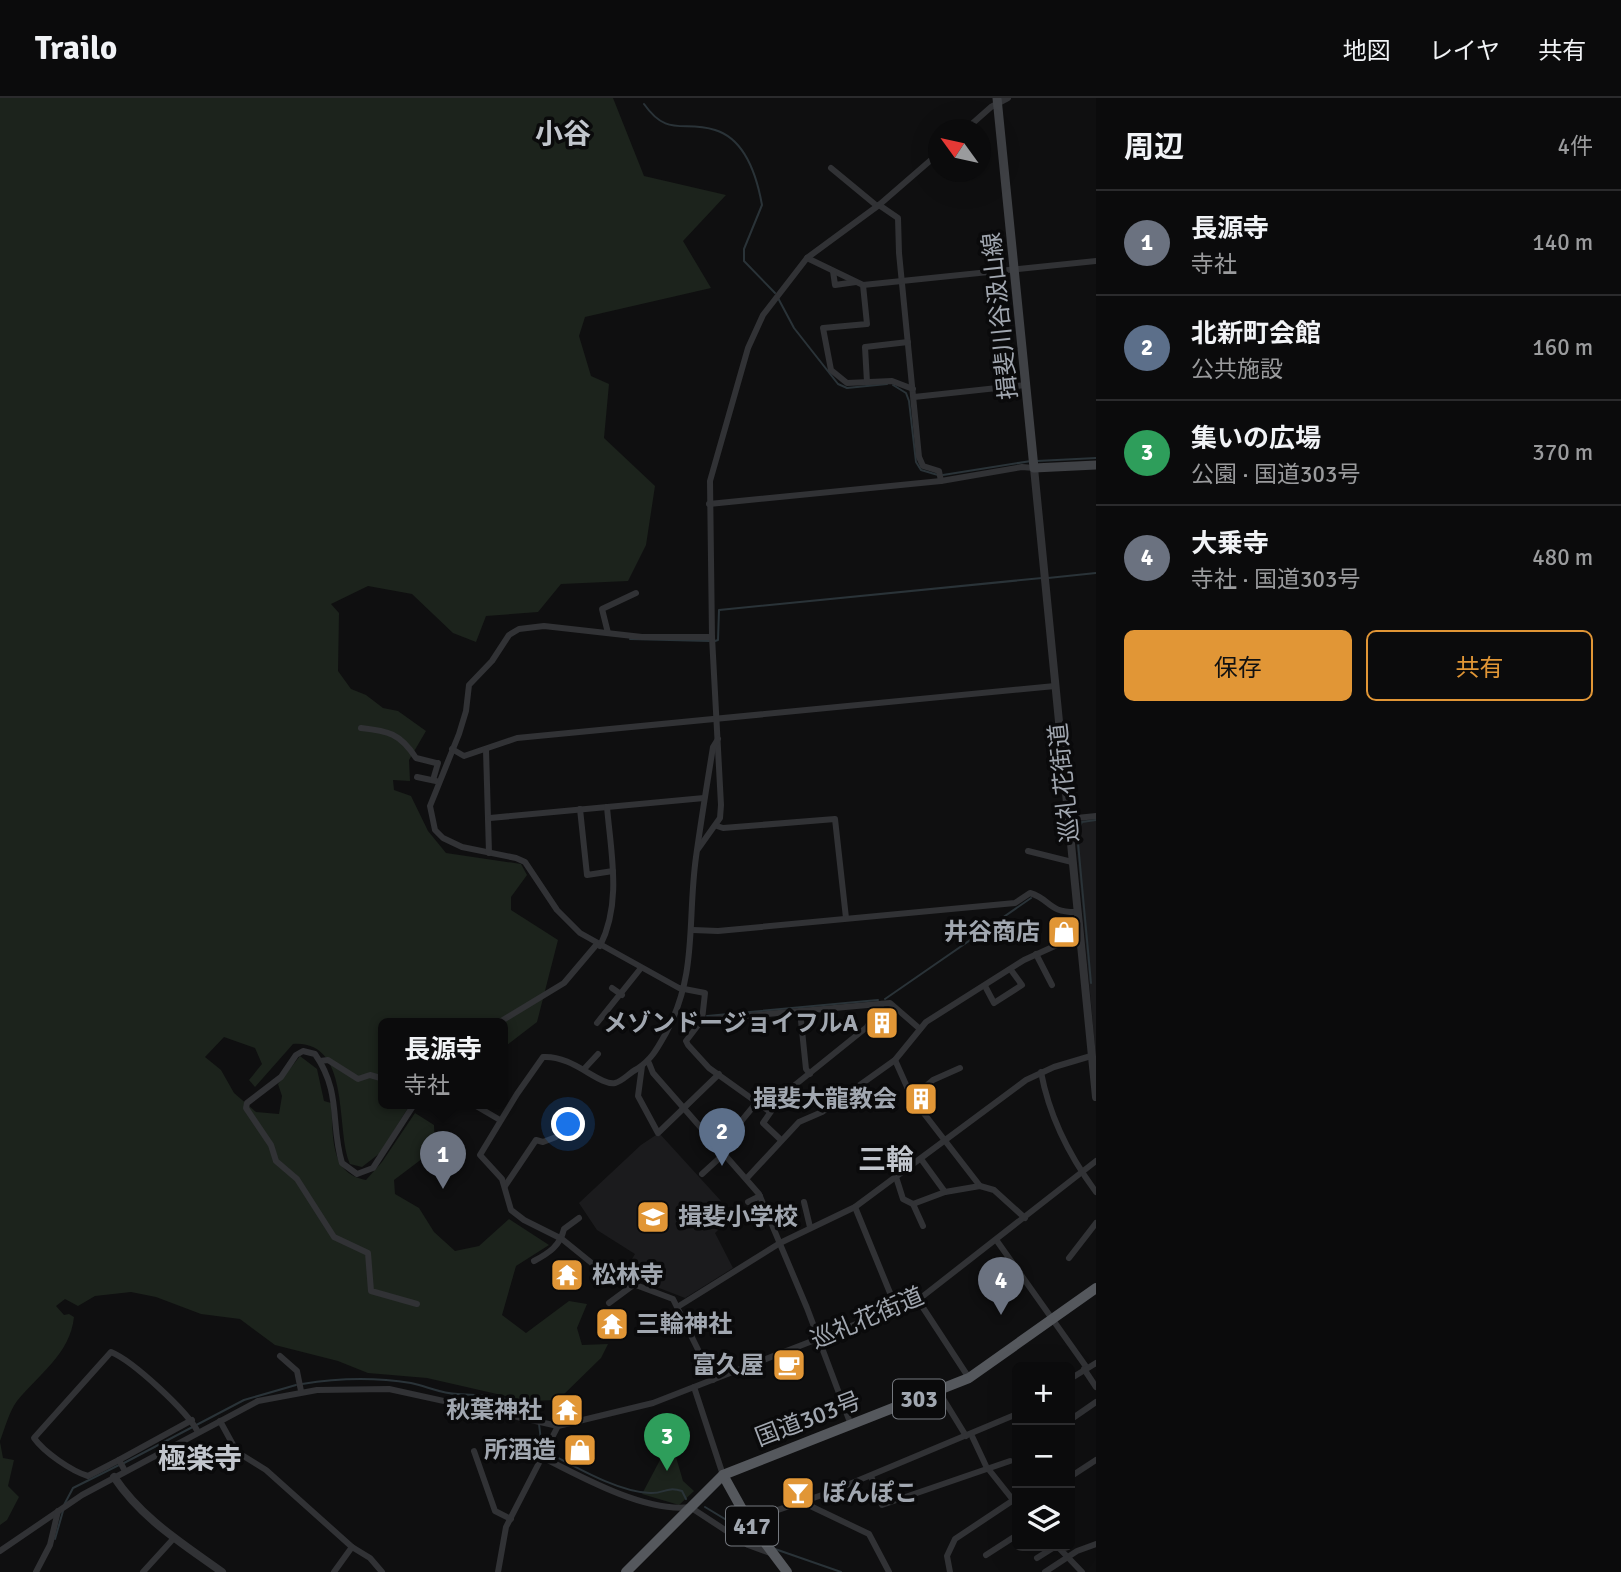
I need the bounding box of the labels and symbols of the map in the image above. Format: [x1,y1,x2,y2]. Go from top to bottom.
district label: 小谷 [535,117,591,151]
north arrow [928,119,991,182]
street label: 揖斐川谷汲山線 [976,231,1024,401]
street label: 巡礼花街道 [1043,722,1085,844]
shop icon: 井谷商店 [1045,913,1083,951]
place label: 井谷商店 [944,917,1040,947]
building icon: メゾンドージョイフルA [863,1004,901,1042]
place label: メゾンドージョイフルA [603,1008,859,1038]
building icon: 揖斐大龍教会 [902,1080,940,1118]
place label: 揖斐大龍教会 [753,1084,897,1114]
your location [551,1107,585,1141]
pin: 2 [699,1108,745,1166]
pin: 1 [420,1131,466,1189]
district label: 三輪 [858,1143,914,1177]
school or university icon: 揖斐小学校 [634,1198,672,1236]
place label: 揖斐小学校 [678,1202,798,1232]
temple icon: 松林寺 [548,1256,586,1294]
pin: 4 [978,1257,1024,1315]
place label: 松林寺 [592,1260,664,1290]
street label: 巡礼花街道 [806,1281,928,1355]
temple icon: 三輪神社 [593,1305,631,1343]
place label: 三輪神社 [636,1309,732,1339]
cafe icon: 富久屋 [770,1346,808,1384]
place label: 富久屋 [692,1350,764,1380]
road number: 303 [893,1380,945,1418]
street label: 国道303号 [751,1385,865,1453]
temple icon: 秋葉神社 [548,1391,586,1429]
place label: 秋葉神社 [446,1395,542,1425]
pin: 3 [644,1413,690,1471]
shop icon: 所酒造 [561,1431,599,1469]
place label: 所酒造 [484,1435,556,1465]
district label: 極楽寺 [158,1442,242,1476]
bar icon: ぽんぽこ [779,1474,817,1512]
place label: ぽんぽこ [822,1478,918,1508]
road number: 417 [726,1506,778,1546]

